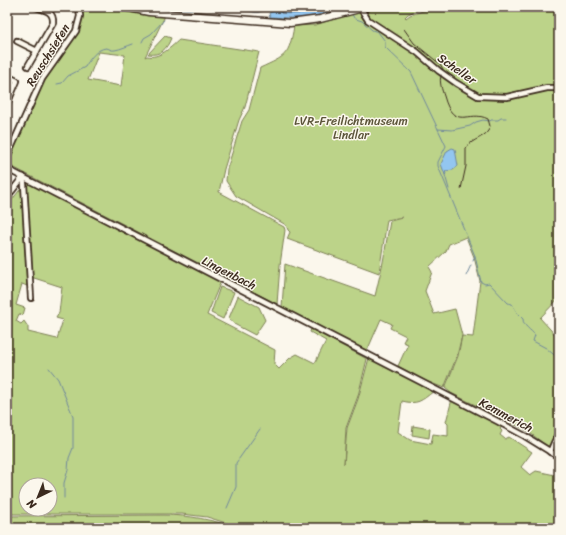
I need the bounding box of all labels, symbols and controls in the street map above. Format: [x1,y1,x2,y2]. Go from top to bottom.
street label: Reuschsiefen [20,19,76,91]
street label: Scheller [433,47,482,91]
park label: LVR-Freilichtmuseum Lindlar [294,110,408,146]
street label: Lingenbach [198,250,260,296]
street label: Kemmerich [475,392,537,438]
north arrow [18,477,58,517]
text: N [22,494,42,514]

